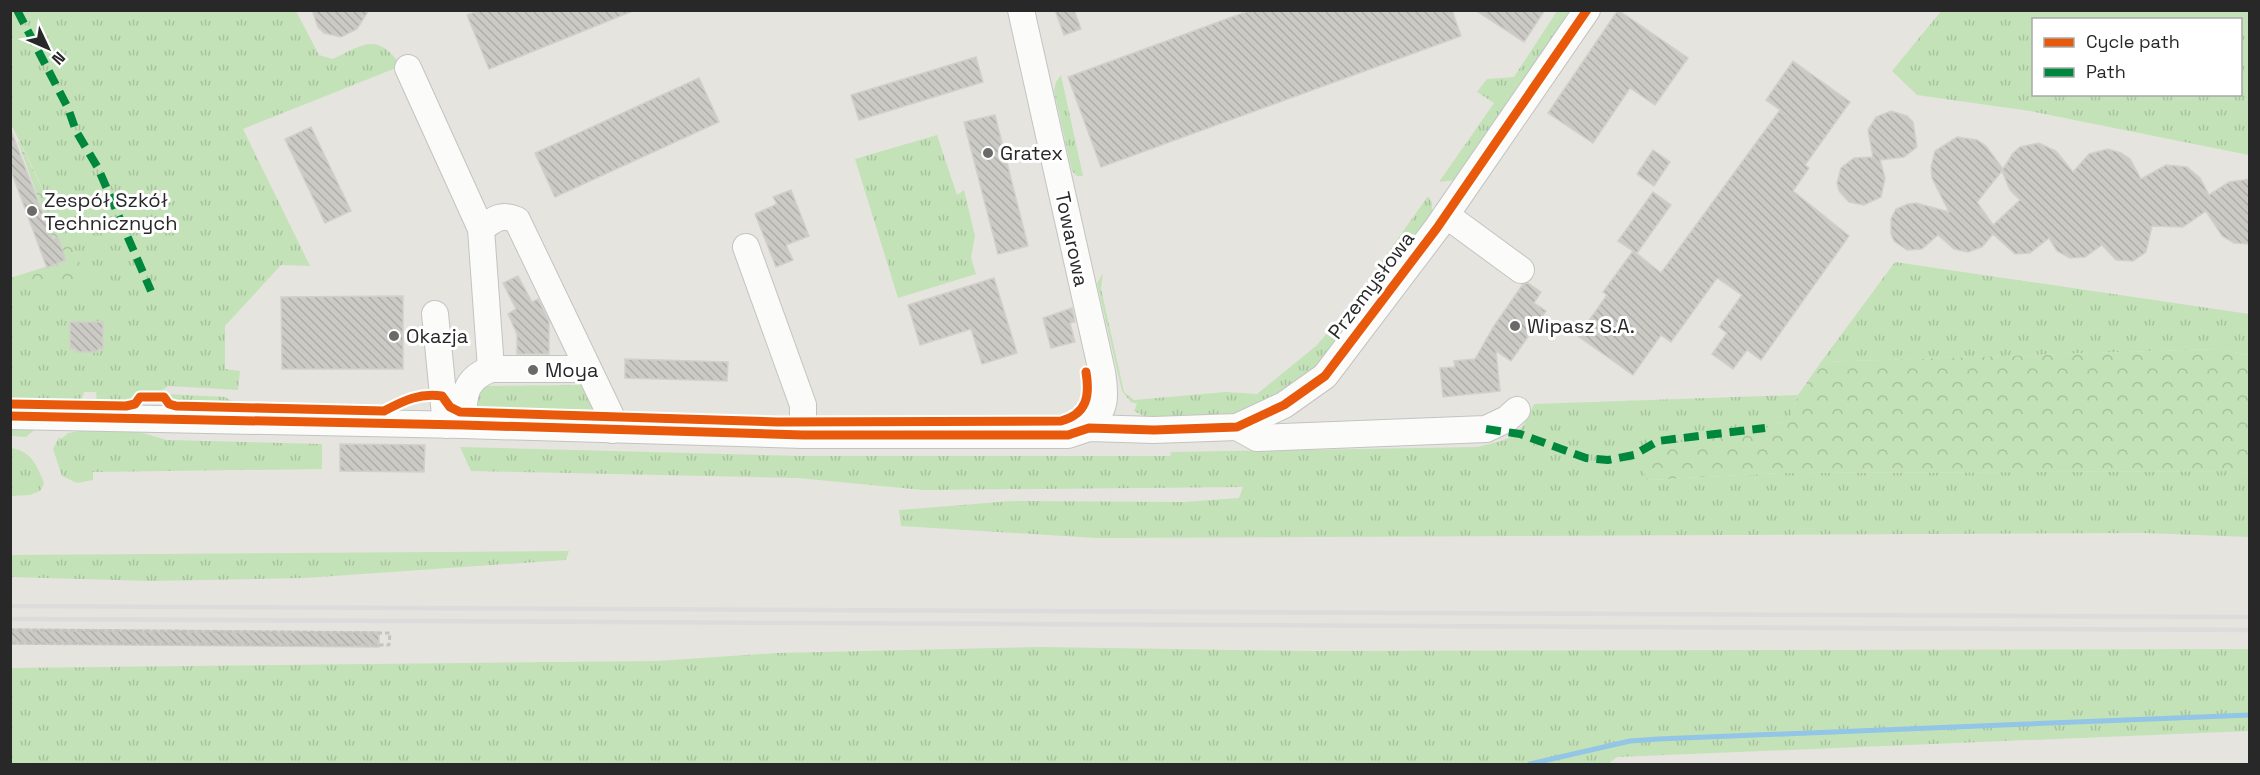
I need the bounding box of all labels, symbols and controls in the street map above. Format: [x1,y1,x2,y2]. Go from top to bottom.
north arrow [18,18,78,78]
legend [2032,18,2242,96]
text: Cycle path [2086,30,2180,53]
text: N [47,47,70,69]
text: Path [2086,60,2126,83]
place label: Gratex [1000,140,1063,166]
marker: Gratex [981,146,995,160]
place label: Zespół Szkół Technicznych [44,187,178,236]
street label: Towarowa [1049,189,1095,289]
marker: Zespół Szkół Technicznych [25,204,39,218]
street label: Przemysłowa [1322,226,1420,344]
place label: Wipasz S.A. [1527,313,1635,339]
marker: Wipasz S.A. [1508,319,1522,333]
place label: Okazja [406,323,468,349]
marker: Okazja [387,329,401,343]
place label: Moya [545,357,598,383]
marker: Moya [526,363,540,377]

